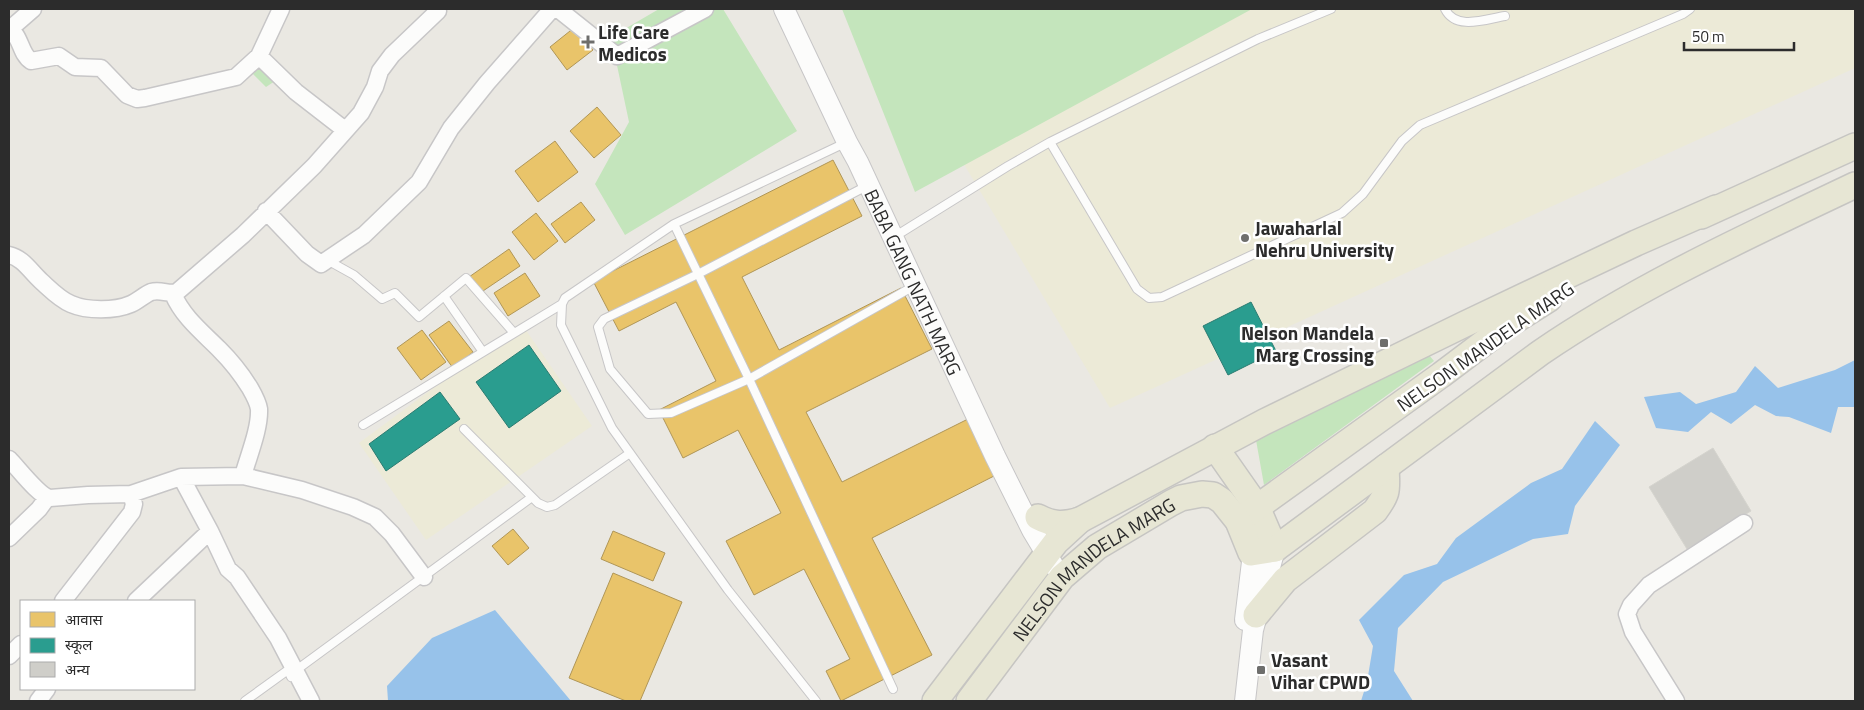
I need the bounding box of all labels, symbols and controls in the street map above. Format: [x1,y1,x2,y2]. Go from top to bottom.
place label: Life Care Medicos [598,17,670,68]
scale bar [1684,20,1794,52]
text: 50 m [1692,25,1725,48]
marker: Life Care Medicos [582,36,594,48]
street label: BABA GANG NATH MARG [858,184,970,380]
place label: Jawaharlal Nehru University [1255,213,1395,264]
marker: Jawaharlal Nehru University [1239,232,1251,244]
street label: NELSON MANDELA MARG [1390,274,1580,418]
place label: Nelson Mandela Marg Crossing [1241,318,1374,369]
marker: Nelson Mandela Marg Crossing [1378,337,1390,349]
street label: NELSON MANDELA MARG [1005,489,1180,647]
legend [20,600,195,690]
text: आवास [65,608,104,631]
text: स्कूल [65,633,93,656]
place label: Vasant Vihar CPWD [1271,645,1370,696]
text: अन्य [65,658,90,681]
marker: Vasant Vihar CPWD [1255,664,1267,676]

